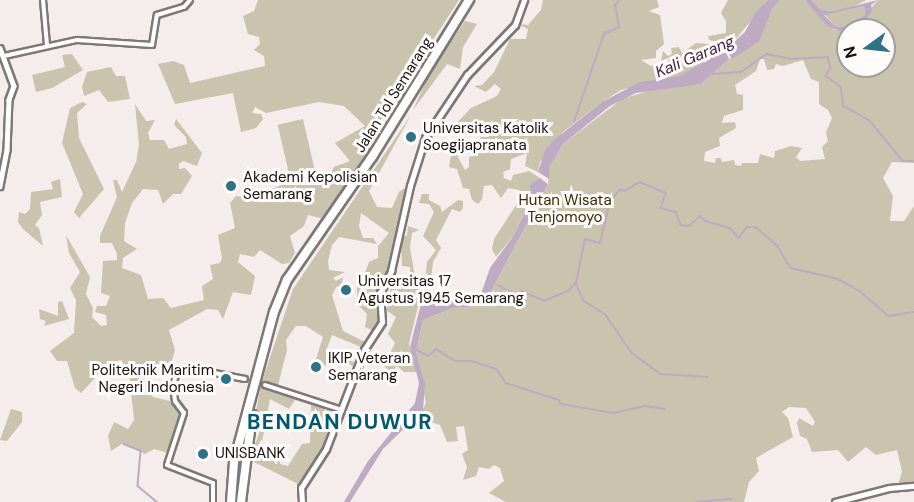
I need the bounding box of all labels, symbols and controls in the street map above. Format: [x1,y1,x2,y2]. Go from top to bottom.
north arrow [836,18,896,78]
water label: Kali Garang [653,32,737,82]
street label: Jalan Tol Semarang [351,34,437,156]
text: N [838,44,862,61]
place label: Universitas Katolik Soegijapranata [423,119,549,154]
marker: Universitas Katolik Soegijapranata [404,130,418,144]
place label: Akademi Kepolisian Semarang [243,168,377,203]
marker: Akademi Kepolisian Semarang [224,179,238,193]
park label: Hutan Wisata Tenjomoyo [518,191,612,226]
place label: Universitas 17 Agustus 1945 Semarang [358,272,524,307]
marker: Universitas 17 Agustus 1945 Semarang [339,283,353,297]
place label: IKIP Veteran Semarang [328,349,410,384]
marker: IKIP Veteran Semarang [309,360,323,374]
place label: Politeknik Maritim Negeri Indonesia [92,361,214,396]
marker: Politeknik Maritim Negeri Indonesia [219,372,233,386]
district label: BENDAN DUWUR [247,409,433,435]
place label: UNISBANK [215,445,285,463]
marker: UNISBANK [196,447,210,461]

